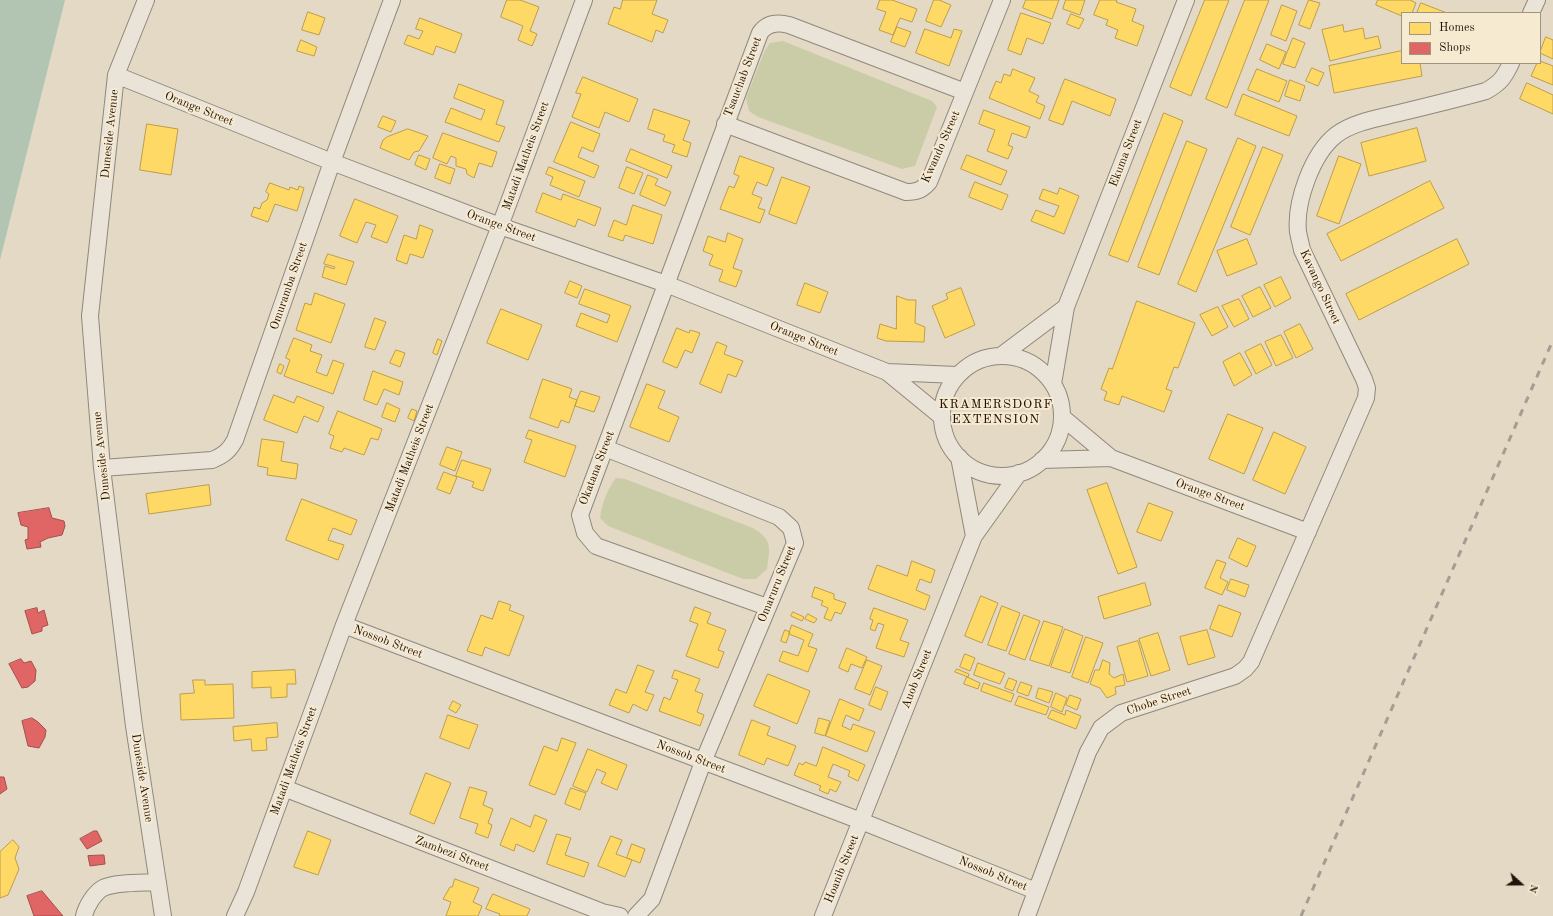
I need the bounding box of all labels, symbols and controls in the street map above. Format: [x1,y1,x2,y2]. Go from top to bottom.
legend [1401,12,1541,64]
text: Homes [1439,22,1475,34]
street label: Tsauchab Street [721,35,765,119]
text: Shops [1439,42,1470,54]
street label: Duneside Avenue [98,89,122,179]
street label: Orange Street [163,89,235,129]
street label: Matadi Matheis Street [500,100,552,212]
street label: Kwando Street [919,109,963,185]
street label: Ekuma Street [1106,117,1146,189]
street label: Orange Street [464,207,538,245]
street label: Omuramba Street [267,240,311,332]
street label: Kavango Street [1296,247,1344,327]
street label: Orange Street [768,319,840,359]
district label: KRAMERSDORF EXTENSION [939,397,1053,428]
street label: Matadi Matheis Street [383,402,437,514]
street label: Duneside Avenue [90,411,114,501]
street label: Okatana Street [576,429,618,507]
street label: Orange Street [1173,476,1247,514]
street label: Omaruru Street [755,543,799,625]
street label: Nossob Street [351,622,425,662]
street label: Auob Street [899,647,935,711]
street label: Chobe Street [1125,684,1193,718]
street label: Matadi Matheis Street [268,705,320,817]
street label: Duneside Avenue [128,733,156,823]
street label: Nossob Street [654,737,728,777]
street label: Zambezi Street [413,833,491,875]
street label: Hoanib Street [822,833,862,905]
street label: Nossob Street [957,854,1029,894]
north arrow [1501,864,1541,904]
text: N [1526,883,1539,894]

